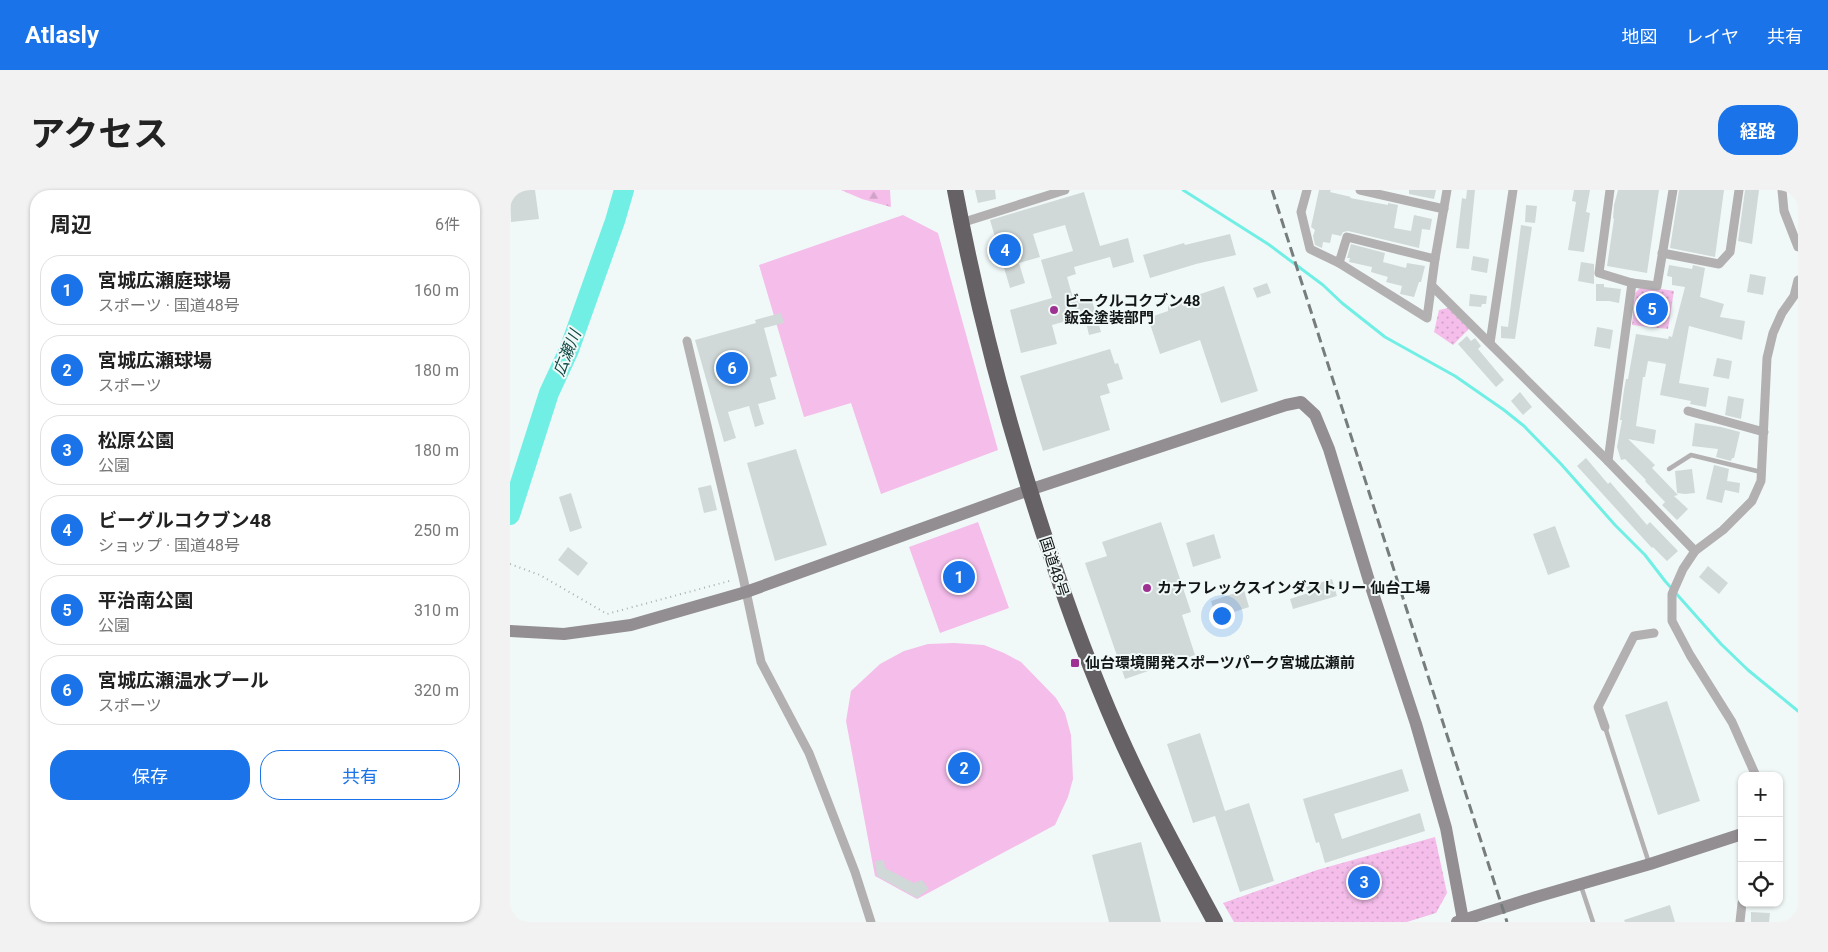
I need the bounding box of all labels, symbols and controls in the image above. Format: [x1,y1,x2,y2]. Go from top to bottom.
text: Atlasly [25,21,99,49]
text: 地図 [1622,26,1658,47]
text: レイヤ [1686,26,1739,47]
text: 共有 [1767,26,1803,47]
button: 経路 [1718,105,1798,155]
text: アクセス [30,114,168,155]
text: 周辺 [50,213,92,237]
text: 6件 [435,215,460,234]
pin: 4 [989,231,1021,269]
text: 宮城広瀬庭球場 [98,269,231,292]
text: 1 [62,281,72,300]
text: 160 m [414,281,459,300]
pin: 5 [1636,290,1668,328]
place label: ビークルコクブン48 鈑金塗装部門 [1064,292,1200,327]
text: スポーツ · 国道48号 [98,296,240,315]
marker: ビークルコクブン48 鈑金塗装部門 [1048,304,1060,316]
water label: 広瀬川 [549,325,586,379]
text: 宮城広瀬球場 [98,349,212,372]
pin: 6 [716,349,748,387]
text: 2 [62,361,72,380]
text: 180 m [414,361,459,380]
text: スポーツ [98,376,162,395]
text: 松原公園 [98,429,174,452]
text: 3 [62,441,72,460]
text: 180 m [414,441,459,460]
text: 公園 [98,456,130,475]
text: ビーグルコクブン48 [98,509,271,532]
text: 4 [62,521,72,540]
text: 250 m [414,521,459,540]
street label: 国道48号 [1036,535,1072,599]
text: ショップ · 国道48号 [98,536,240,555]
pin: 1 [943,558,975,596]
place label: カナフレックスインダストリー 仙台工場 [1157,579,1430,597]
marker: カナフレックスインダストリー 仙台工場 [1141,582,1153,594]
text: 平治南公園 [98,589,193,612]
text: 5 [62,601,72,620]
text: 310 m [414,601,459,620]
your location [1209,603,1235,629]
text: 公園 [98,616,130,635]
place label: 仙台環境開発スポーツパーク宮城広瀬前 [1085,654,1355,672]
marker: 仙台環境開発スポーツパーク宮城広瀬前 [1069,657,1081,669]
text: 宮城広瀬温水プール [98,669,269,692]
text: 6 [62,681,72,700]
text: 320 m [414,681,459,700]
text: スポーツ [98,696,162,715]
pin: 2 [948,749,980,787]
button: 保存 [50,750,250,800]
button: 共有 [260,750,460,800]
map controls [1738,772,1783,907]
button: + [1738,772,1783,817]
button: − [1738,817,1783,862]
button: locate [1738,862,1783,907]
pin: 3 [1348,863,1380,901]

